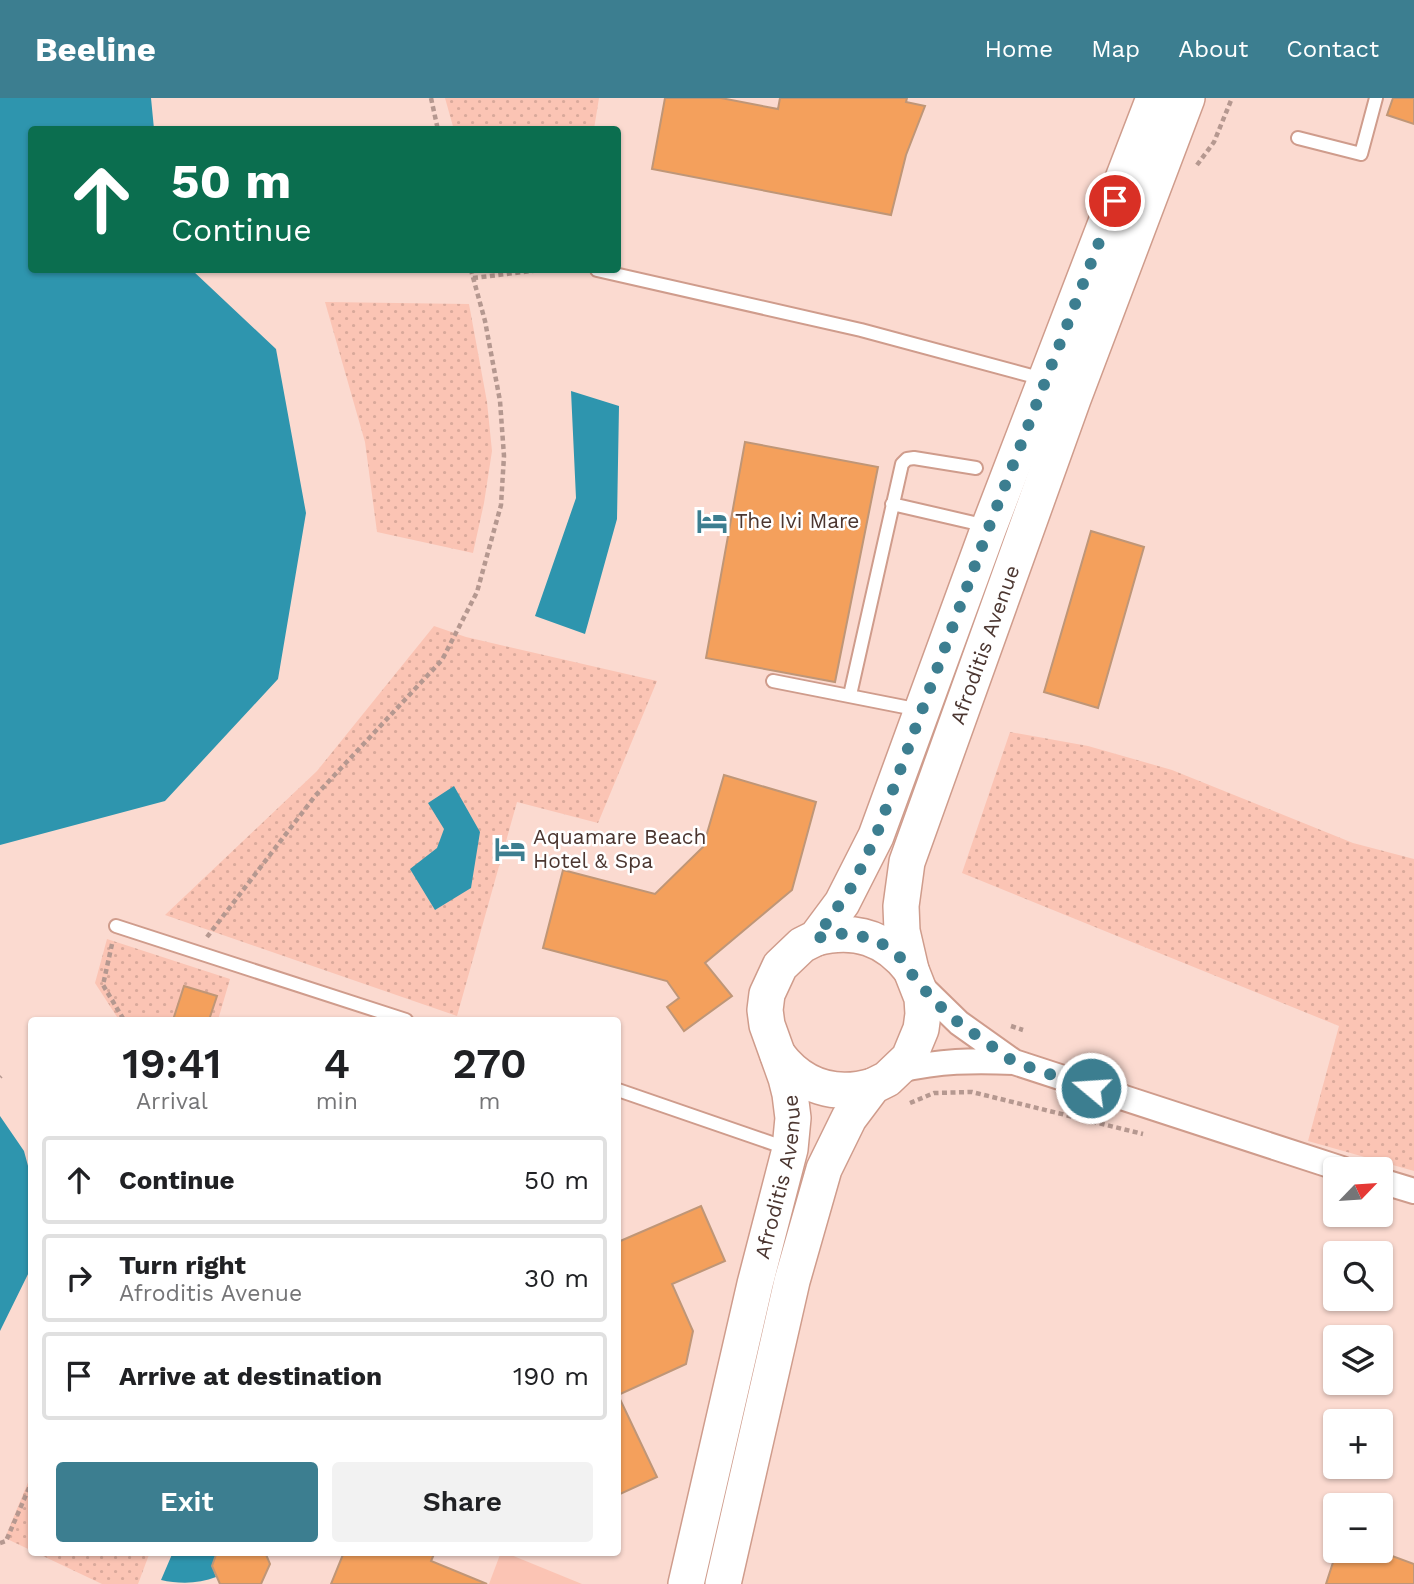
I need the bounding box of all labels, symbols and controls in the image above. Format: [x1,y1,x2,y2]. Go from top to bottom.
text: Beeline [35,30,156,69]
text: Home [985,35,1053,63]
text: Map [1091,35,1140,63]
text: About [1178,35,1248,63]
text: Contact [1286,35,1379,63]
text: 50 m [171,152,291,210]
icon: ahead [56,154,147,245]
pin [1085,171,1145,231]
icon: arrive [1096,182,1134,220]
text: Continue [171,211,312,249]
hotel icon: The Ivi Mare [695,504,729,538]
place label: The Ivi Mare [735,508,859,533]
street label: Afroditis Avenue [944,562,1024,728]
place label: Aquamare Beach Hotel & Spa [533,824,707,873]
hotel icon: Aquamare Beach Hotel & Spa [493,832,527,866]
text: 19:41 [122,1039,221,1088]
text: 4 [323,1039,350,1088]
text: 270 [452,1039,527,1088]
position arrow [1054,1051,1128,1125]
text: Arrival [136,1088,208,1115]
text: min [316,1088,358,1115]
text: m [478,1088,500,1115]
street label: Afroditis Avenue [749,1093,805,1261]
north arrow [1323,1157,1393,1227]
map controls [1323,1157,1393,1563]
icon: ahead [60,1161,98,1199]
text: Continue [119,1165,235,1195]
text: 50 m [524,1165,589,1195]
button: search [1323,1241,1393,1311]
text: Turn right [119,1250,246,1280]
icon: right [60,1259,98,1297]
text: 30 m [524,1263,589,1293]
text: Afroditis Avenue [119,1280,302,1307]
button: layers [1323,1325,1393,1395]
icon: arrive [60,1357,98,1395]
text: Arrive at destination [119,1361,382,1391]
text: 190 m [513,1361,589,1391]
button: + [1323,1409,1393,1479]
button: Exit [56,1462,318,1542]
button: Share [332,1462,593,1542]
button: − [1323,1493,1393,1563]

